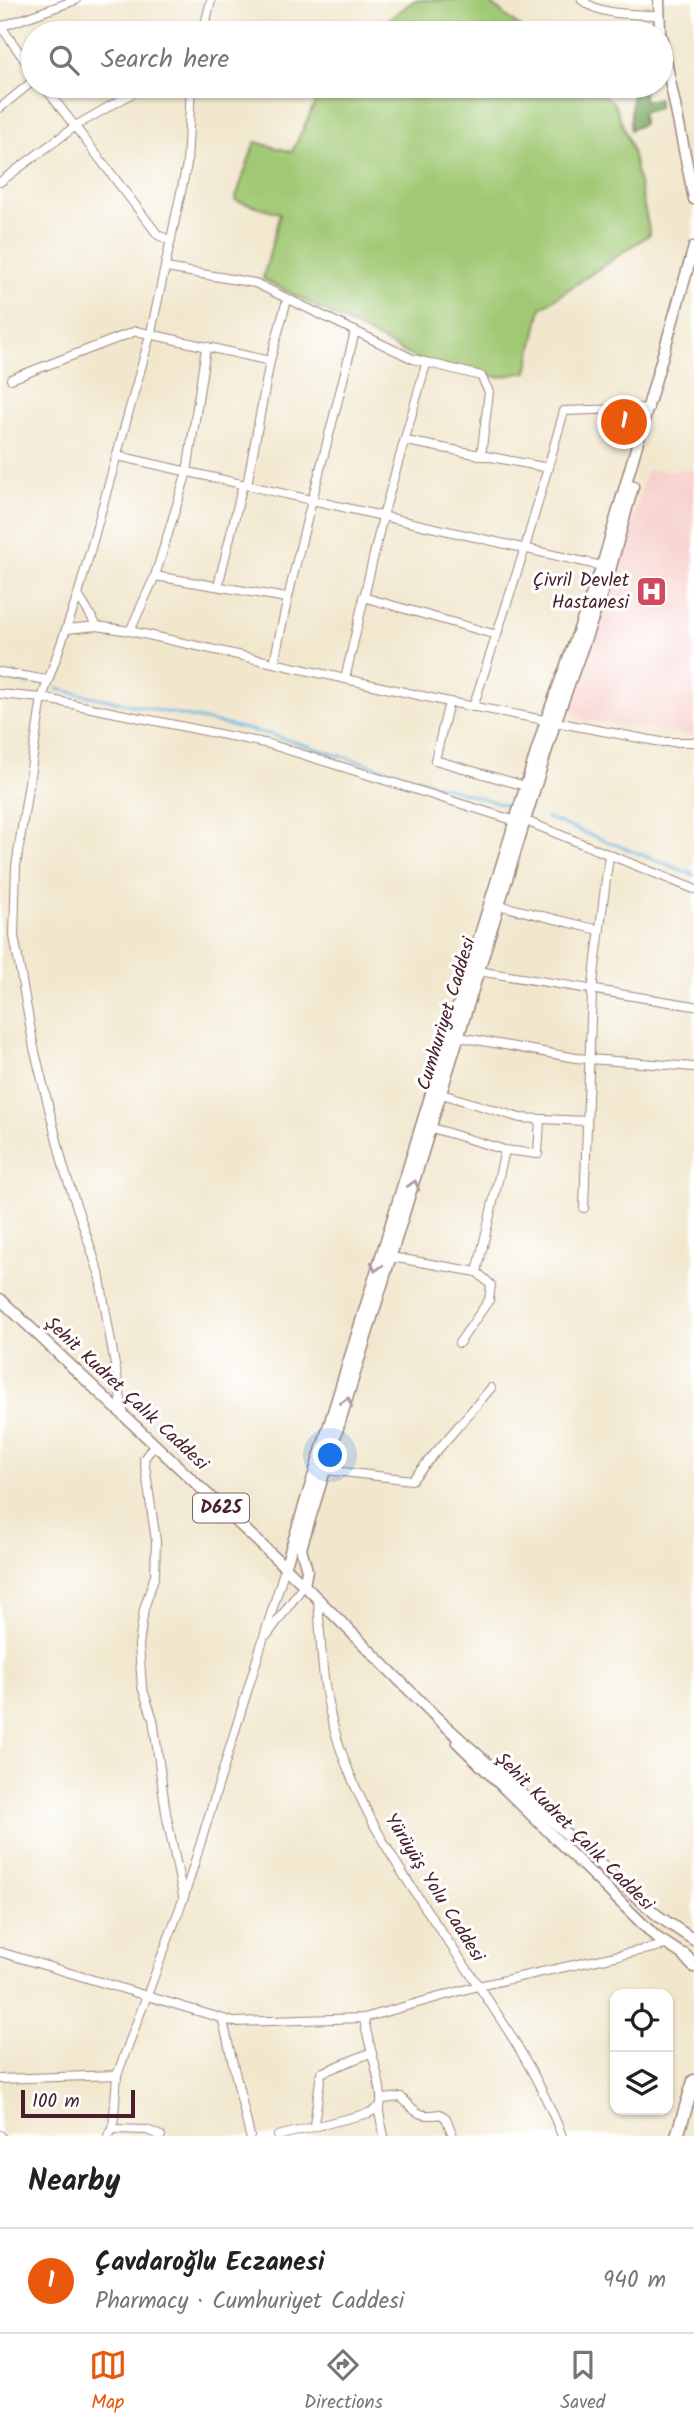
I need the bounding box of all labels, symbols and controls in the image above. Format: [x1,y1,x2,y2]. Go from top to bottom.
search box [21,21,673,98]
text: Search here [101,39,229,81]
icon: search [45,41,83,79]
pin: 1 [601,396,647,448]
place label: Çivril Devlet Hastanesi [533,566,630,618]
hospital icon: Çivril Devlet Hastanesi [635,575,669,609]
street label: Cumhuriyet Caddesi [409,932,485,1094]
one-way arrow [406,1179,420,1191]
one-way arrow [370,1260,385,1272]
street label: Şehit Kudret Çalık Caddesi [37,1310,216,1479]
one-way arrow [339,1396,354,1408]
your location [313,1438,347,1472]
road number: D625 [193,1493,249,1522]
street label: Şehit Kudret Çalık Caddesi [487,1745,662,1920]
street label: Yürüyüş Yolu Caddesi [376,1808,493,1969]
map controls [610,1989,673,2115]
button: locate [610,1989,673,2052]
button: layers [610,2052,673,2115]
scale bar [21,2087,135,2119]
text: 100 m [32,2087,80,2117]
text: Nearby [28,2158,120,2206]
text: Çavdaroğlu Eczanesi [95,2242,325,2284]
text: 1 [48,2263,54,2299]
text: 940 m [603,2263,666,2299]
text: Pharmacy · Cumhuriyet Caddesi [95,2284,404,2320]
tab: Map [89,2346,127,2418]
tab: Directions [304,2346,383,2418]
tab: Saved [560,2346,605,2418]

